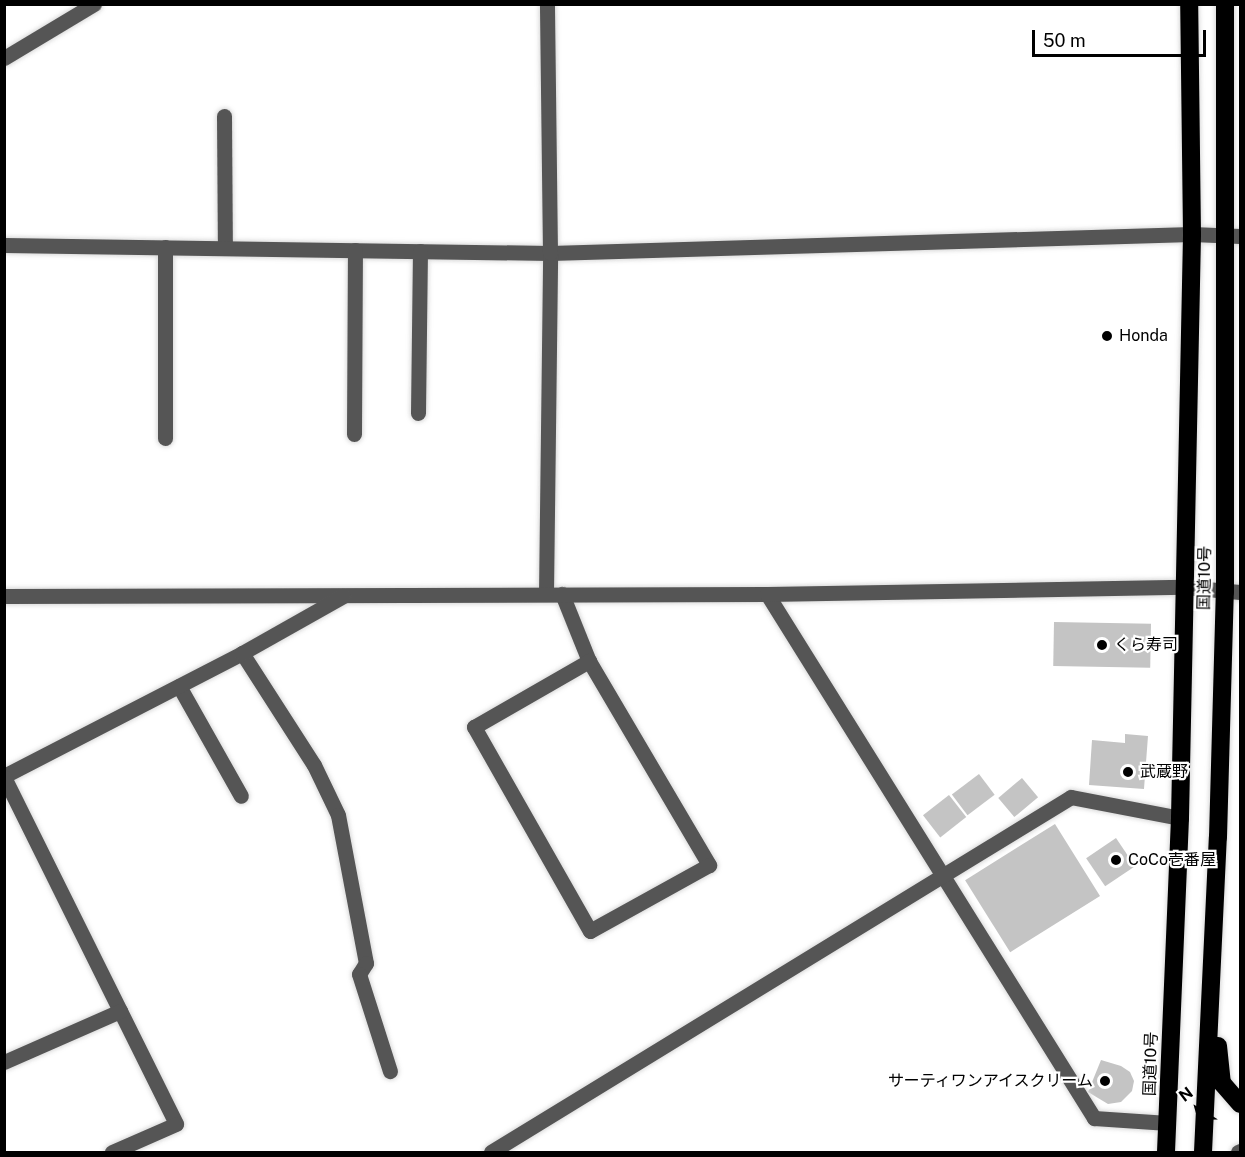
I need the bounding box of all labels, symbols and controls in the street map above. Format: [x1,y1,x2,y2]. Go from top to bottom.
scale bar [1035,18,1209,56]
text: 50 m [1043,30,1086,51]
place label: Honda [1119,326,1168,346]
marker: Honda [1100,329,1114,343]
street label: 国道10号 [1195,546,1215,610]
place label: くら寿司 [1114,635,1178,655]
marker: くら寿司 [1095,638,1109,652]
place label: 武蔵野 [1140,762,1188,782]
marker: 武蔵野 [1121,765,1135,779]
place label: CoCo壱番屋 [1128,850,1216,870]
marker: CoCo壱番屋 [1109,853,1123,867]
street label: 国道10号 [1140,1032,1162,1096]
place label: サーティワンアイスクリーム [885,1071,1093,1091]
marker: サーティワンアイスクリーム [1098,1074,1112,1088]
north arrow [1167,1079,1227,1139]
text: N [1175,1083,1197,1106]

